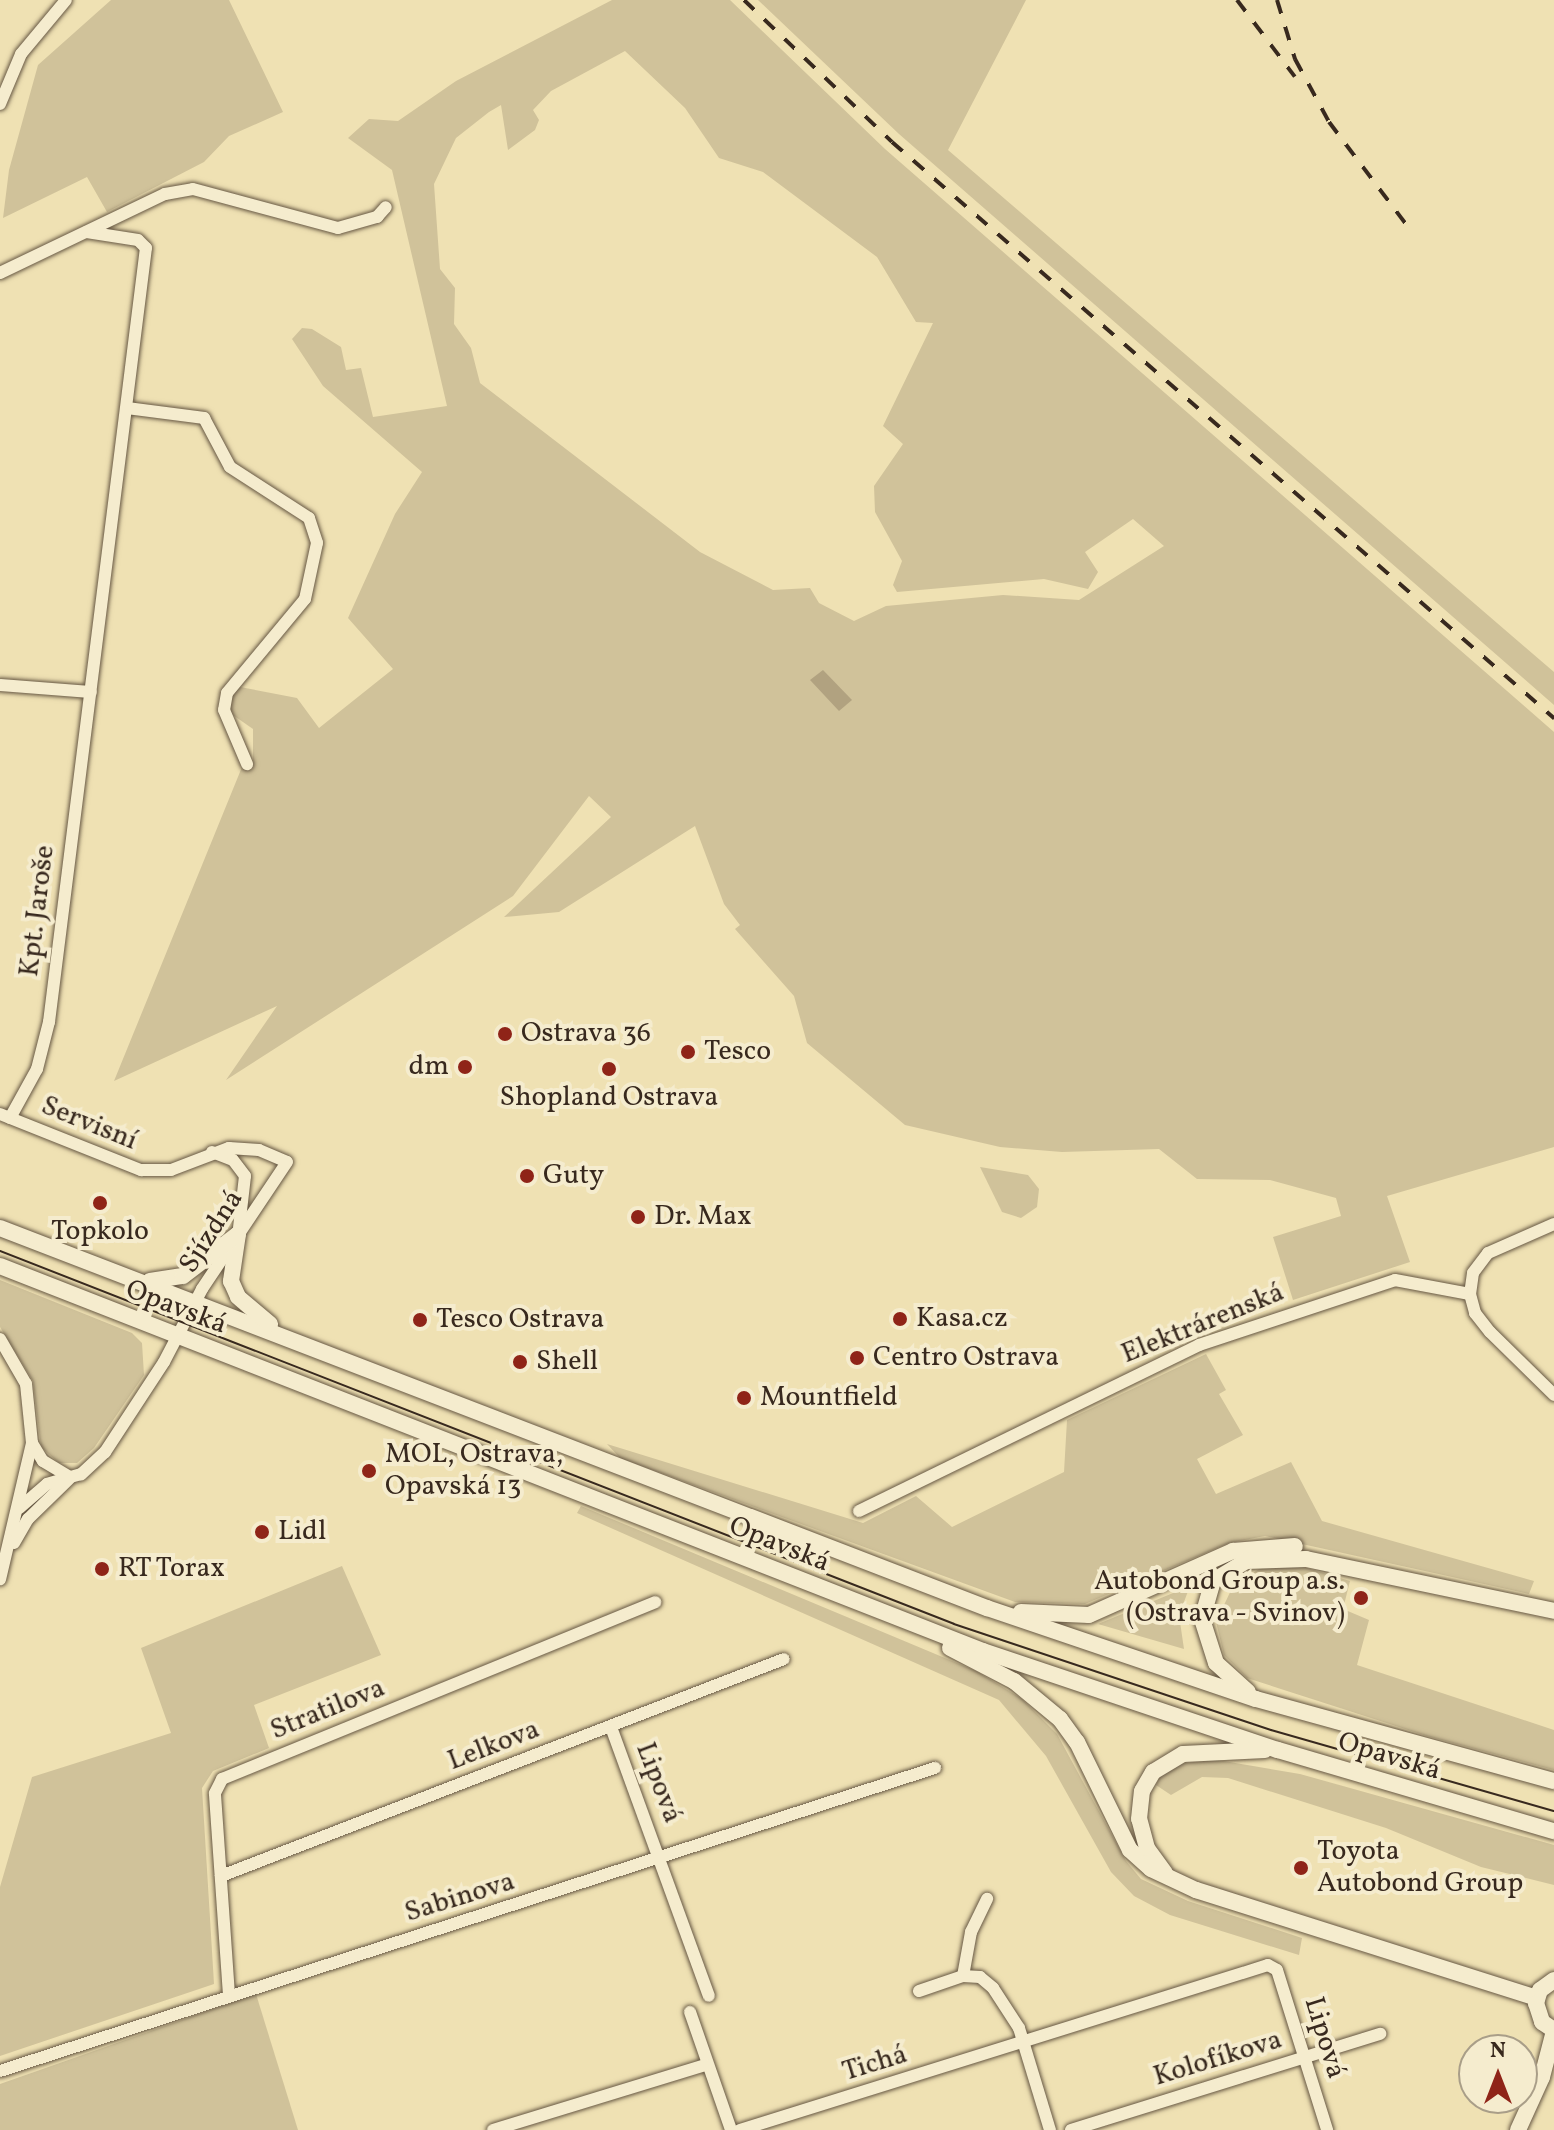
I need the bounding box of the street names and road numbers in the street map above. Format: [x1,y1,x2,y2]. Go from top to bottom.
street label: Kpt. Jaroše [13,843,63,979]
street label: Servisní [36,1090,142,1158]
street label: Sjízdná [173,1184,251,1280]
street label: Opavská [121,1273,231,1343]
street label: Elektrárenská [1117,1276,1289,1372]
street label: Opavská [724,1510,834,1580]
street label: Stratilova [266,1672,390,1748]
street label: Lelkova [443,1713,545,1779]
street label: Opavská [1334,1725,1444,1789]
street label: Lipová [627,1738,689,1828]
street label: Sabinova [401,1865,519,1931]
street label: Lipová [1296,1993,1352,2083]
street label: Kolofíkova [1150,2024,1286,2094]
street label: Tichá [839,2038,911,2090]

